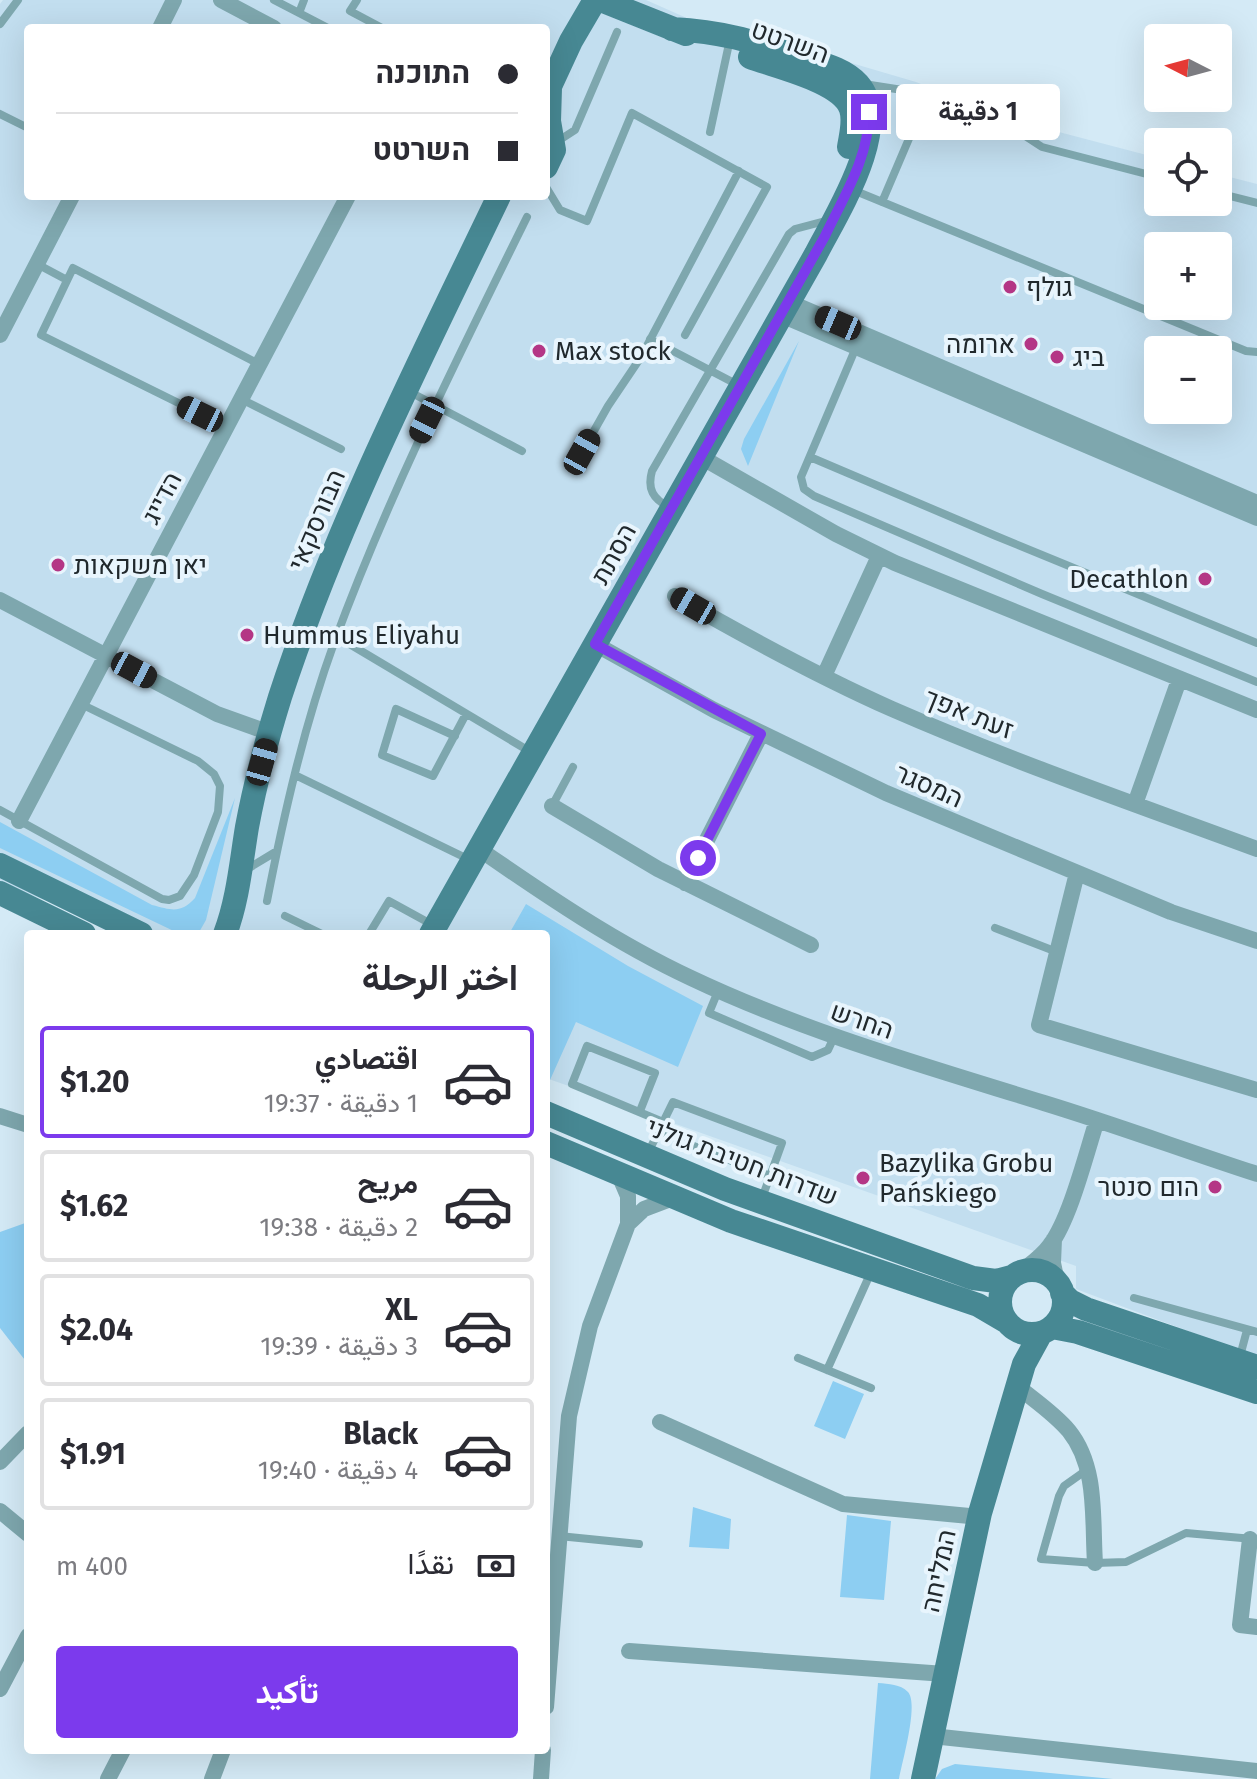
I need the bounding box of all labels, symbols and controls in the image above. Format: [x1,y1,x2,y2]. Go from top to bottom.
street label: השרטט [747,14,833,70]
north arrow [1144,24,1232,112]
map controls [1144,24,1232,424]
text: התוכנה [375,55,470,91]
callout: 1 دقيقة [897,84,1061,140]
route end [851,94,887,130]
text: 1 دقيقة [938,96,1018,127]
button: locate [1144,128,1232,216]
text: השרטט [373,132,470,168]
button: + [1144,232,1232,320]
place label: גולף [1026,272,1073,303]
marker: גולף [1001,278,1019,296]
car [811,303,865,343]
place label: ארומה [946,329,1015,360]
marker: ארומה [1022,335,1040,353]
place label: Max stock [555,336,672,367]
button: − [1144,336,1232,424]
marker: Max stock [530,342,548,360]
place label: ביג [1073,342,1105,373]
marker: ביג [1048,348,1066,366]
car [173,393,227,435]
car [406,393,448,447]
car [560,425,604,479]
street label: הבורסקאי [282,465,352,575]
street label: הדייג [136,467,188,529]
street label: הסתת [585,518,643,590]
place label: יאן משקאות [74,550,207,581]
marker: יאן משקאות [49,556,67,574]
place label: Decathlon [1069,564,1189,595]
marker: Decathlon [1196,570,1214,588]
car [666,584,720,628]
place label: Hummus Eliyahu [263,620,460,651]
marker: Hummus Eliyahu [238,626,256,644]
car [107,648,161,692]
street label: זעת אפך [920,682,1018,746]
car [244,736,280,788]
street label: המסגר [890,757,968,815]
route start [680,840,716,876]
text: اختر الرحلة [362,956,518,1000]
street label: החרש [826,996,898,1046]
text: اقتصادي [315,1041,418,1077]
icon: car [442,1046,514,1118]
text: $1.20 [60,1064,130,1100]
text: 1 دقيقة · 19:37 [264,1088,418,1119]
street label: שדרות חטיבת גולני [642,1111,842,1213]
place label: Bazylika Grobu Pańskiego [879,1148,1053,1209]
text: مريح [358,1165,418,1201]
marker: Bazylika Grobu Pańskiego [854,1169,872,1187]
icon: car [442,1170,514,1242]
place label: הום סנטר [1098,1172,1199,1203]
marker: הום סנטר [1206,1178,1224,1196]
text: $1.62 [60,1188,128,1224]
text: 2 دقيقة · 19:38 [259,1212,418,1243]
text: XL [385,1292,418,1328]
icon: car [442,1294,514,1366]
text: $2.04 [60,1312,133,1348]
text: 3 دقيقة · 19:39 [260,1331,418,1362]
text: Black [343,1416,418,1452]
icon: car [442,1418,514,1490]
text: $1.91 [60,1436,126,1472]
text: 4 دقيقة · 19:40 [258,1455,418,1486]
street label: המליחה [915,1527,963,1615]
icon: cash [474,1544,518,1588]
text: نقدًا [408,1546,454,1582]
text: 400 m [56,1551,128,1582]
button: تأكيد [56,1646,518,1738]

